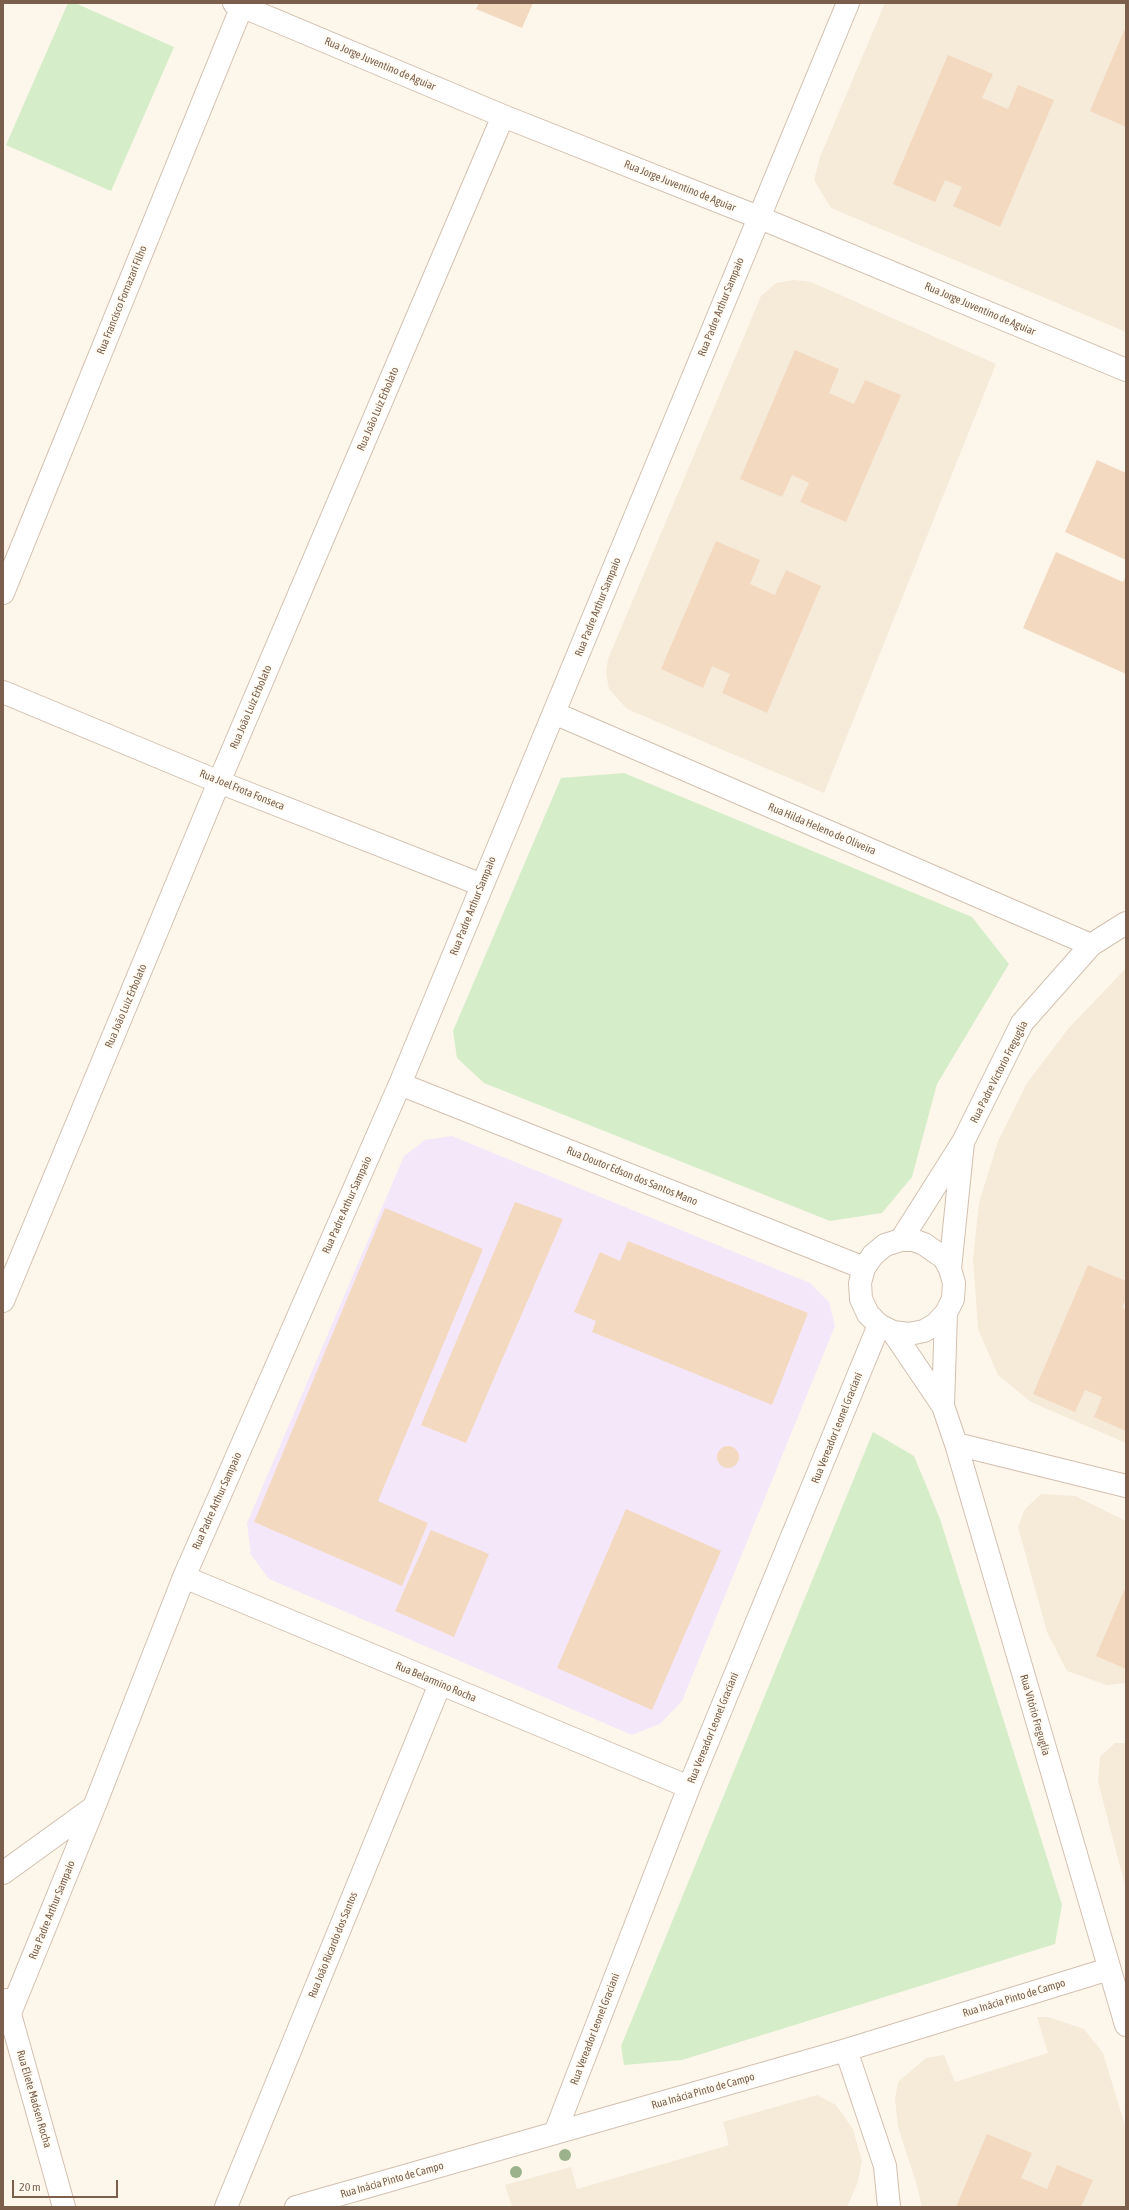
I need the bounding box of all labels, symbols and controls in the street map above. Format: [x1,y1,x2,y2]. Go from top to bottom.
street label: Rua Jorge Juventino de Aguiar [322,35,438,93]
street label: Rua Jorge Juventino de Aguiar [622,158,738,214]
street label: Rua Francisco Fornazari Filho [94,244,150,356]
street label: Rua Padre Arthur Sampaio [695,256,747,358]
street label: Rua Jorge Juventino de Aguiar [922,280,1038,338]
street label: Rua João Luiz Erbolato [354,365,402,453]
street label: Rua Padre Arthur Sampaio [572,556,624,658]
street label: Rua João Luiz Erbolato [227,663,275,751]
street label: Rua Joel Frota Fonseca [197,767,287,813]
street label: Rua Hilda Heleno de Oliveira [766,800,878,858]
street label: Rua Padre Arthur Sampaio [447,855,499,957]
street label: Rua João Luiz Erbolato [102,962,150,1050]
street label: Rua Padre Victorio Freguglia [967,1019,1031,1125]
street label: Rua Doutor Edson dos Santos Mano [564,1144,700,1208]
street label: Rua Padre Arthur Sampaio [320,1154,374,1256]
street label: Rua Vereador Leonel Graciani [809,1371,865,1485]
street label: Rua Padre Arthur Sampaio [190,1450,244,1552]
street label: Rua Belarmino Rocha [394,1659,478,1705]
street label: Rua Vereador Leonel Graciani [685,1671,741,1785]
street label: Rua Vitório Freguglia [1017,1673,1053,1757]
street label: Rua Padre Arthur Sampaio [26,1859,78,1961]
street label: Rua João Ricardo dos Santos [306,1890,360,2000]
street label: Rua Vereador Leonel Graciani [568,1971,622,2087]
street label: Rua Inácia Pinto de Campo [961,1976,1067,2020]
street label: Rua Eliete Madsen Rocha [14,2049,54,2149]
street label: Rua Inácia Pinto de Campo [650,2070,756,2112]
street label: Rua Inácia Pinto de Campo [339,2159,445,2201]
scale bar [14,2172,120,2198]
text: 20 m [19,2180,41,2194]

